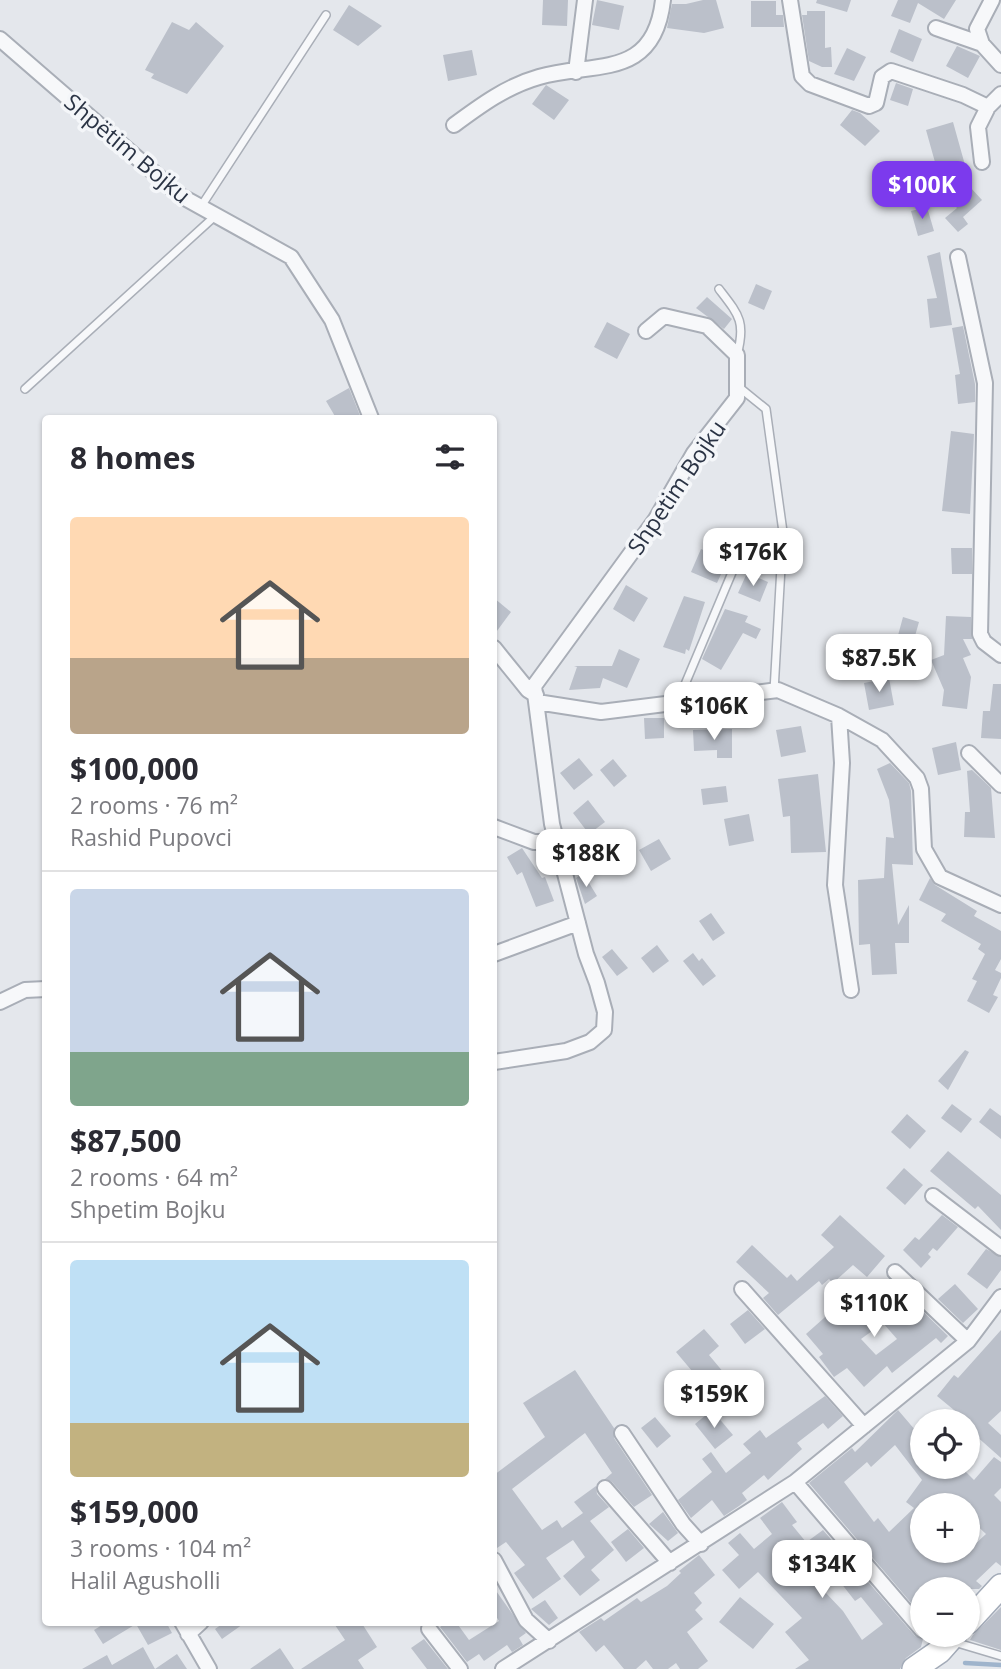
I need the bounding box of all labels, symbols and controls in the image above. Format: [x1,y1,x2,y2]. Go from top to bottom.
street label: Shpëtim Bojku [58,86,198,210]
pin: $100K [873,162,971,221]
text: $100K [888,168,956,200]
street label: Shpetim Bojku [619,414,733,560]
text: 8 homes [70,437,195,478]
icon: filters [431,438,469,476]
pin: $176K [704,528,802,588]
text: $176K [719,535,787,567]
icon: home [207,562,333,688]
pin: $87.5K [822,634,936,694]
text: $87.5K [842,641,916,673]
pin: $106K [665,682,763,742]
text: $106K [680,689,748,721]
text: $100,000 [70,748,199,789]
text: 2 rooms · 76 m² [70,789,238,821]
text: Rashid Pupovci [70,821,232,853]
pin: $188K [537,830,635,889]
text: $188K [552,836,620,868]
icon: home [207,934,333,1060]
text: $87,500 [70,1120,181,1161]
text: 2 rooms · 64 m² [70,1161,238,1193]
text: Shpetim Bojku [70,1193,226,1225]
pin: $110K [825,1280,923,1339]
text: $110K [840,1286,908,1318]
icon: home [207,1305,333,1431]
pin: $159K [665,1370,763,1430]
text: $159K [680,1377,748,1409]
map controls [910,1409,980,1647]
button: locate [910,1409,980,1479]
text: $159,000 [70,1491,199,1532]
button: + [910,1493,980,1563]
text: 3 rooms · 104 m² [70,1532,251,1564]
pin: $134K [773,1540,871,1600]
text: $134K [788,1547,856,1579]
text: Halil Agusholli [70,1564,221,1596]
button: − [910,1577,980,1647]

